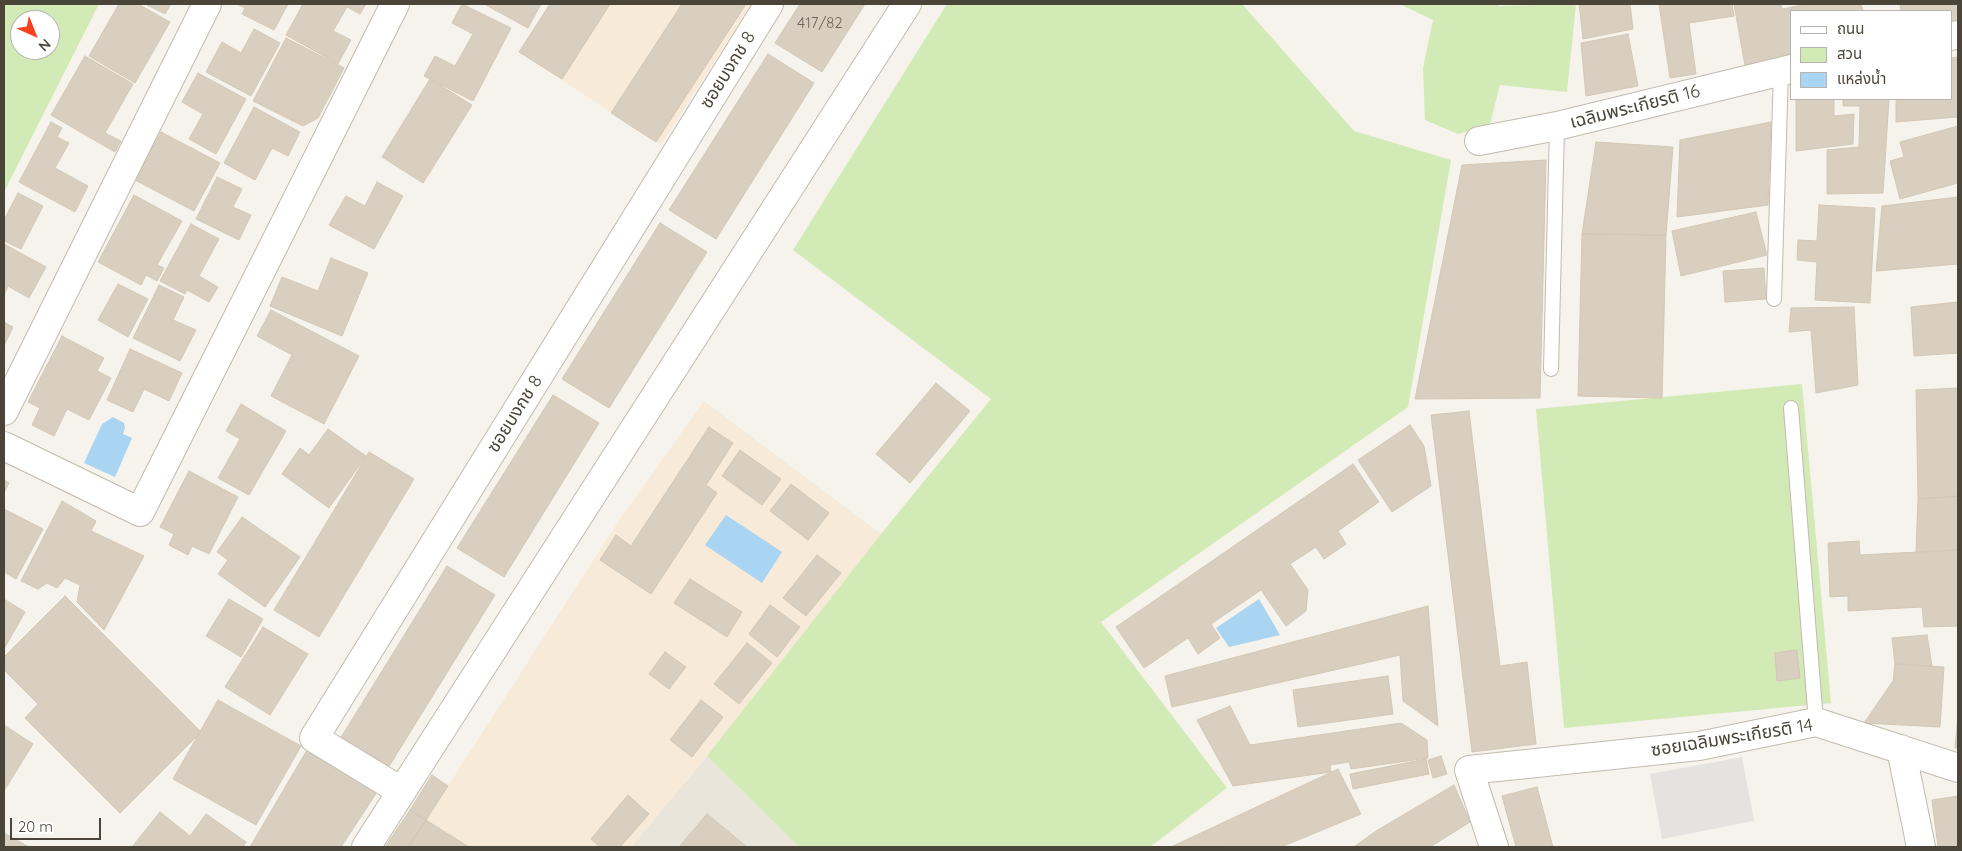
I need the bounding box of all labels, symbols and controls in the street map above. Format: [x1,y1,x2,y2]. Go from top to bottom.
north arrow [10,10,60,60]
legend [1790,10,1952,100]
house number: 417/82 [797,14,843,32]
text: ถนน [1837,19,1864,38]
street label: ซอยบงกช 8 [696,27,760,113]
text: N [35,35,55,55]
text: สวน [1837,44,1862,63]
text: แหล่งน้ำ [1837,69,1886,88]
street label: เฉลิมพระเกียรติ 16 [1568,80,1702,134]
street label: ซอยบงกช 8 [483,371,547,457]
street label: ซอยเฉลิมพระเกียรติ 14 [1650,715,1814,761]
scale bar [12,808,104,840]
text: 20 m [18,817,53,836]

